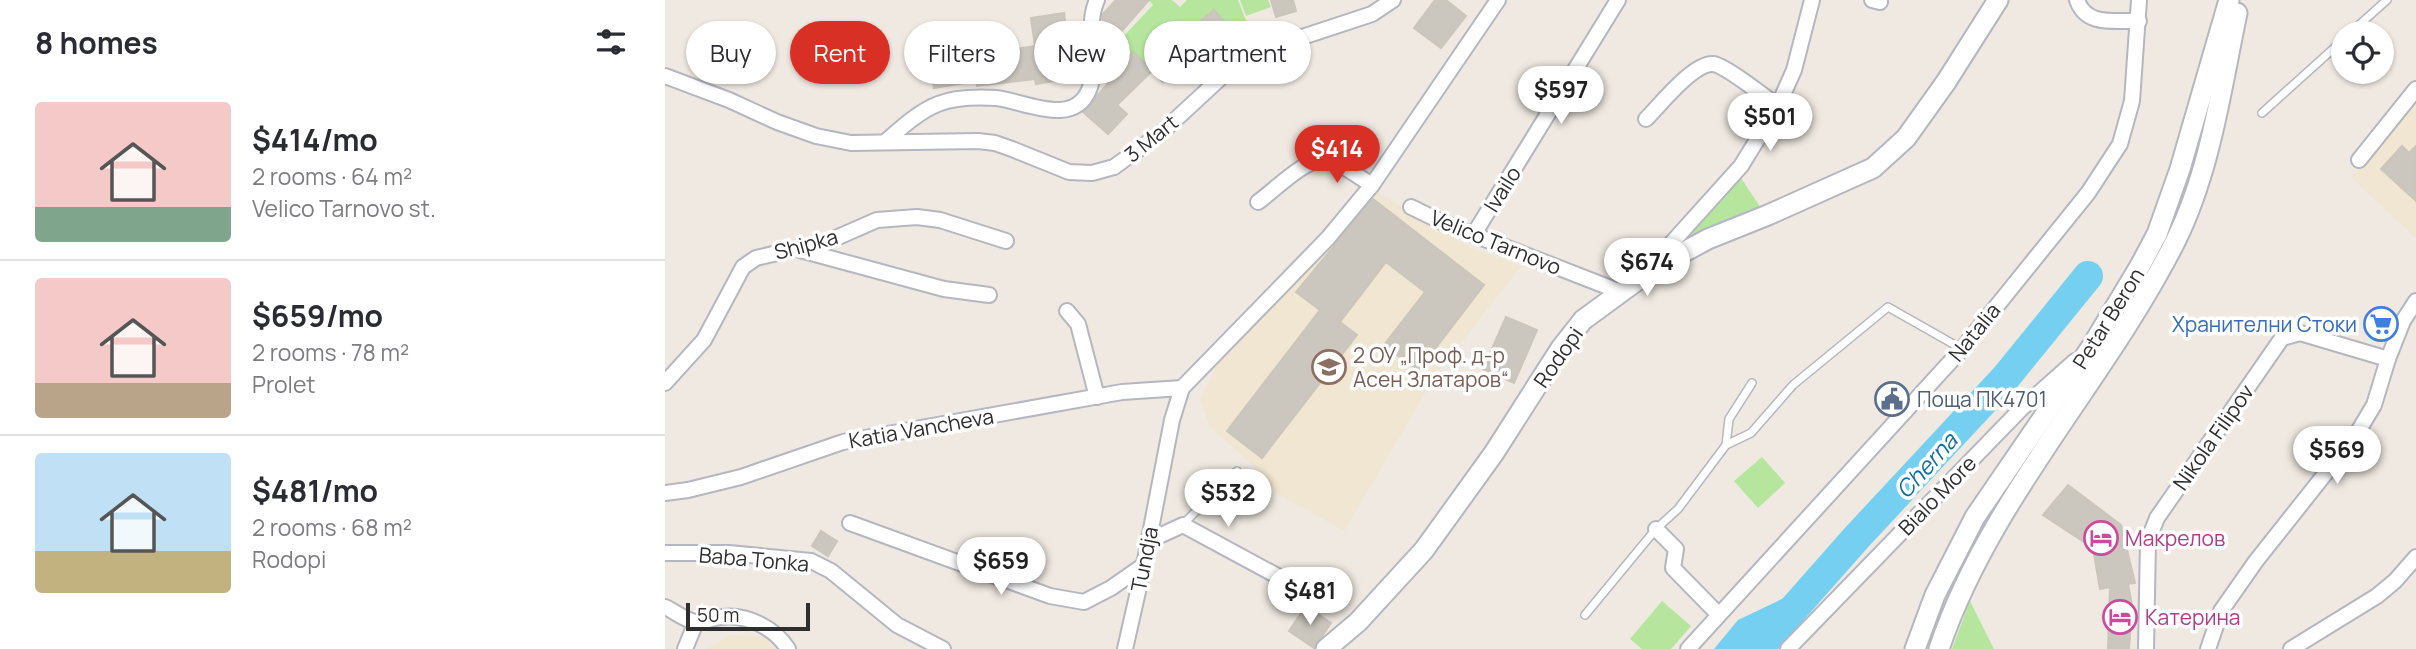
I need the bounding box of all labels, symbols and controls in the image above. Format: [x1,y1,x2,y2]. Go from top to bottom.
chip: Buy [686,21,776,84]
chip: Rent [790,21,890,84]
chip: Filters [904,21,1020,84]
chip: New [1034,21,1130,84]
chip: Apartment [1144,21,1311,84]
map controls [2331,21,2394,84]
button: locate [2331,21,2394,84]
text: 8 homes [35,22,158,63]
icon: filters [592,23,630,61]
pin: $597 [1520,66,1602,126]
text: $597 [1534,73,1588,105]
pin: $501 [1729,94,1811,153]
text: $501 [1743,100,1797,132]
street label: 3 Mart [1118,108,1184,168]
text: $414/mo [252,119,378,160]
pin: $414 [1296,125,1378,185]
icon: home [91,130,175,214]
text: $414 [1311,132,1363,164]
text: 2 rooms · 64 m² [252,160,412,192]
street label: Ivailo [1477,161,1527,217]
text: Velico Tarnovo st. [252,192,436,224]
street label: Velico Tarnovo [1426,203,1566,281]
street label: Shipka [771,222,841,266]
pin: $674 [1606,238,1688,298]
text: $674 [1620,245,1674,277]
street label: Petar Beron [2066,262,2150,374]
text: $659/mo [252,295,383,336]
street label: Natalia [1942,297,2006,367]
supermarket icon: Хранителни Стоки [2362,305,2400,343]
icon: home [91,306,175,390]
place label: Хранителни Стоки [2172,310,2357,338]
street label: Rodopi [1527,321,1589,393]
text: 2 rooms · 78 m² [252,336,409,368]
place label: 2 ОУ „Проф. д-р Асен Златаров“ [1353,341,1509,393]
school or university icon: 2 ОУ „Проф. д-р Асен Златаров“ [1310,348,1348,386]
text: Prolet [252,368,316,400]
street label: Nikola Filipov [2166,378,2260,495]
public building icon: Поща ПК4701 [1873,380,1911,418]
place label: Поща ПК4701 [1917,385,2047,413]
street label: Katia Vancheva [846,401,996,455]
water label: Cherna [1888,424,1965,505]
pin: $569 [2296,426,2378,486]
text: $569 [2309,433,2365,465]
street label: Bialo More [1892,449,1982,541]
text: $481/mo [252,470,378,511]
pin: $532 [1187,470,1269,529]
text: $532 [1201,476,1256,508]
icon: home [91,481,175,565]
text: 2 rooms · 68 m² [252,511,412,543]
hotel icon: Макрелов [2082,519,2120,557]
street label: Tundja [1124,524,1164,594]
place label: Макрелов [2125,524,2225,552]
pin: $659 [960,538,1042,597]
street label: Baba Tonka [698,540,810,578]
text: Rodopi [252,543,326,575]
text: $659 [973,544,1029,576]
pin: $481 [1269,568,1351,627]
text: $481 [1284,574,1336,606]
hotel icon: Катерина [2101,598,2139,636]
scale bar [686,600,810,632]
text: 50 m [697,602,739,628]
place label: Катерина [2145,603,2241,631]

